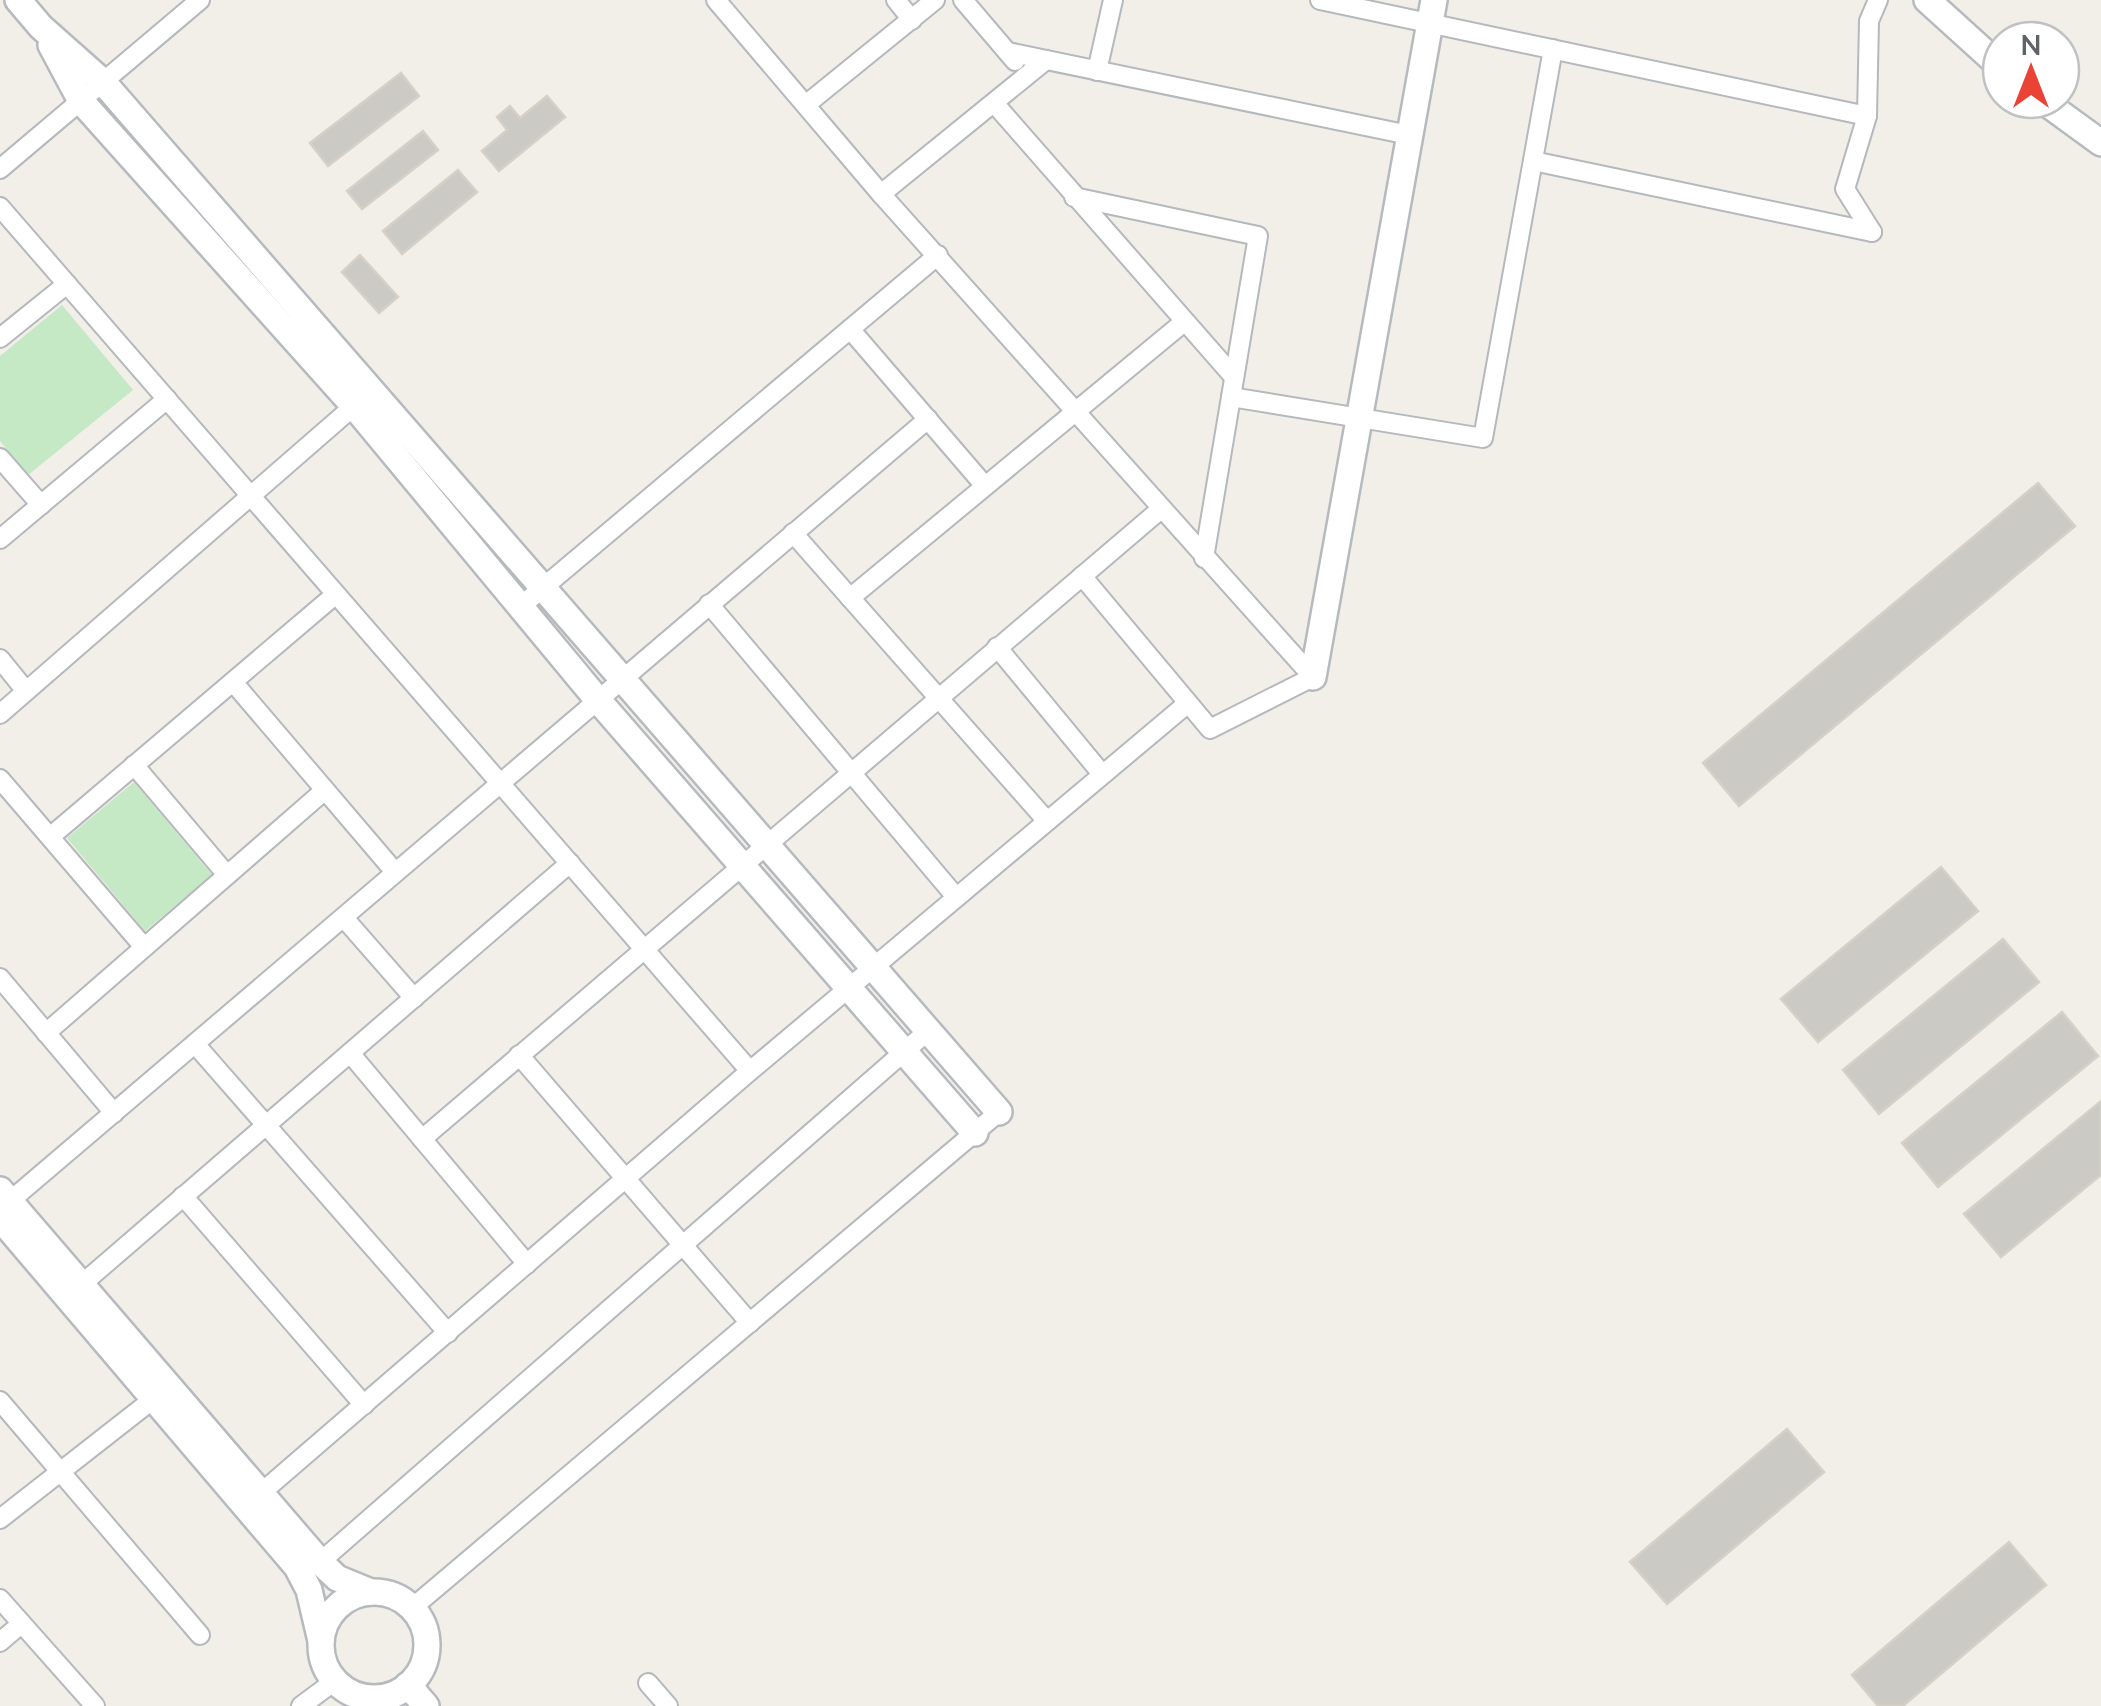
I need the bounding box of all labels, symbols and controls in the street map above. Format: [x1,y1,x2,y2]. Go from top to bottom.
north arrow [1981,20,2081,120]
text: N [2021,27,2041,65]

